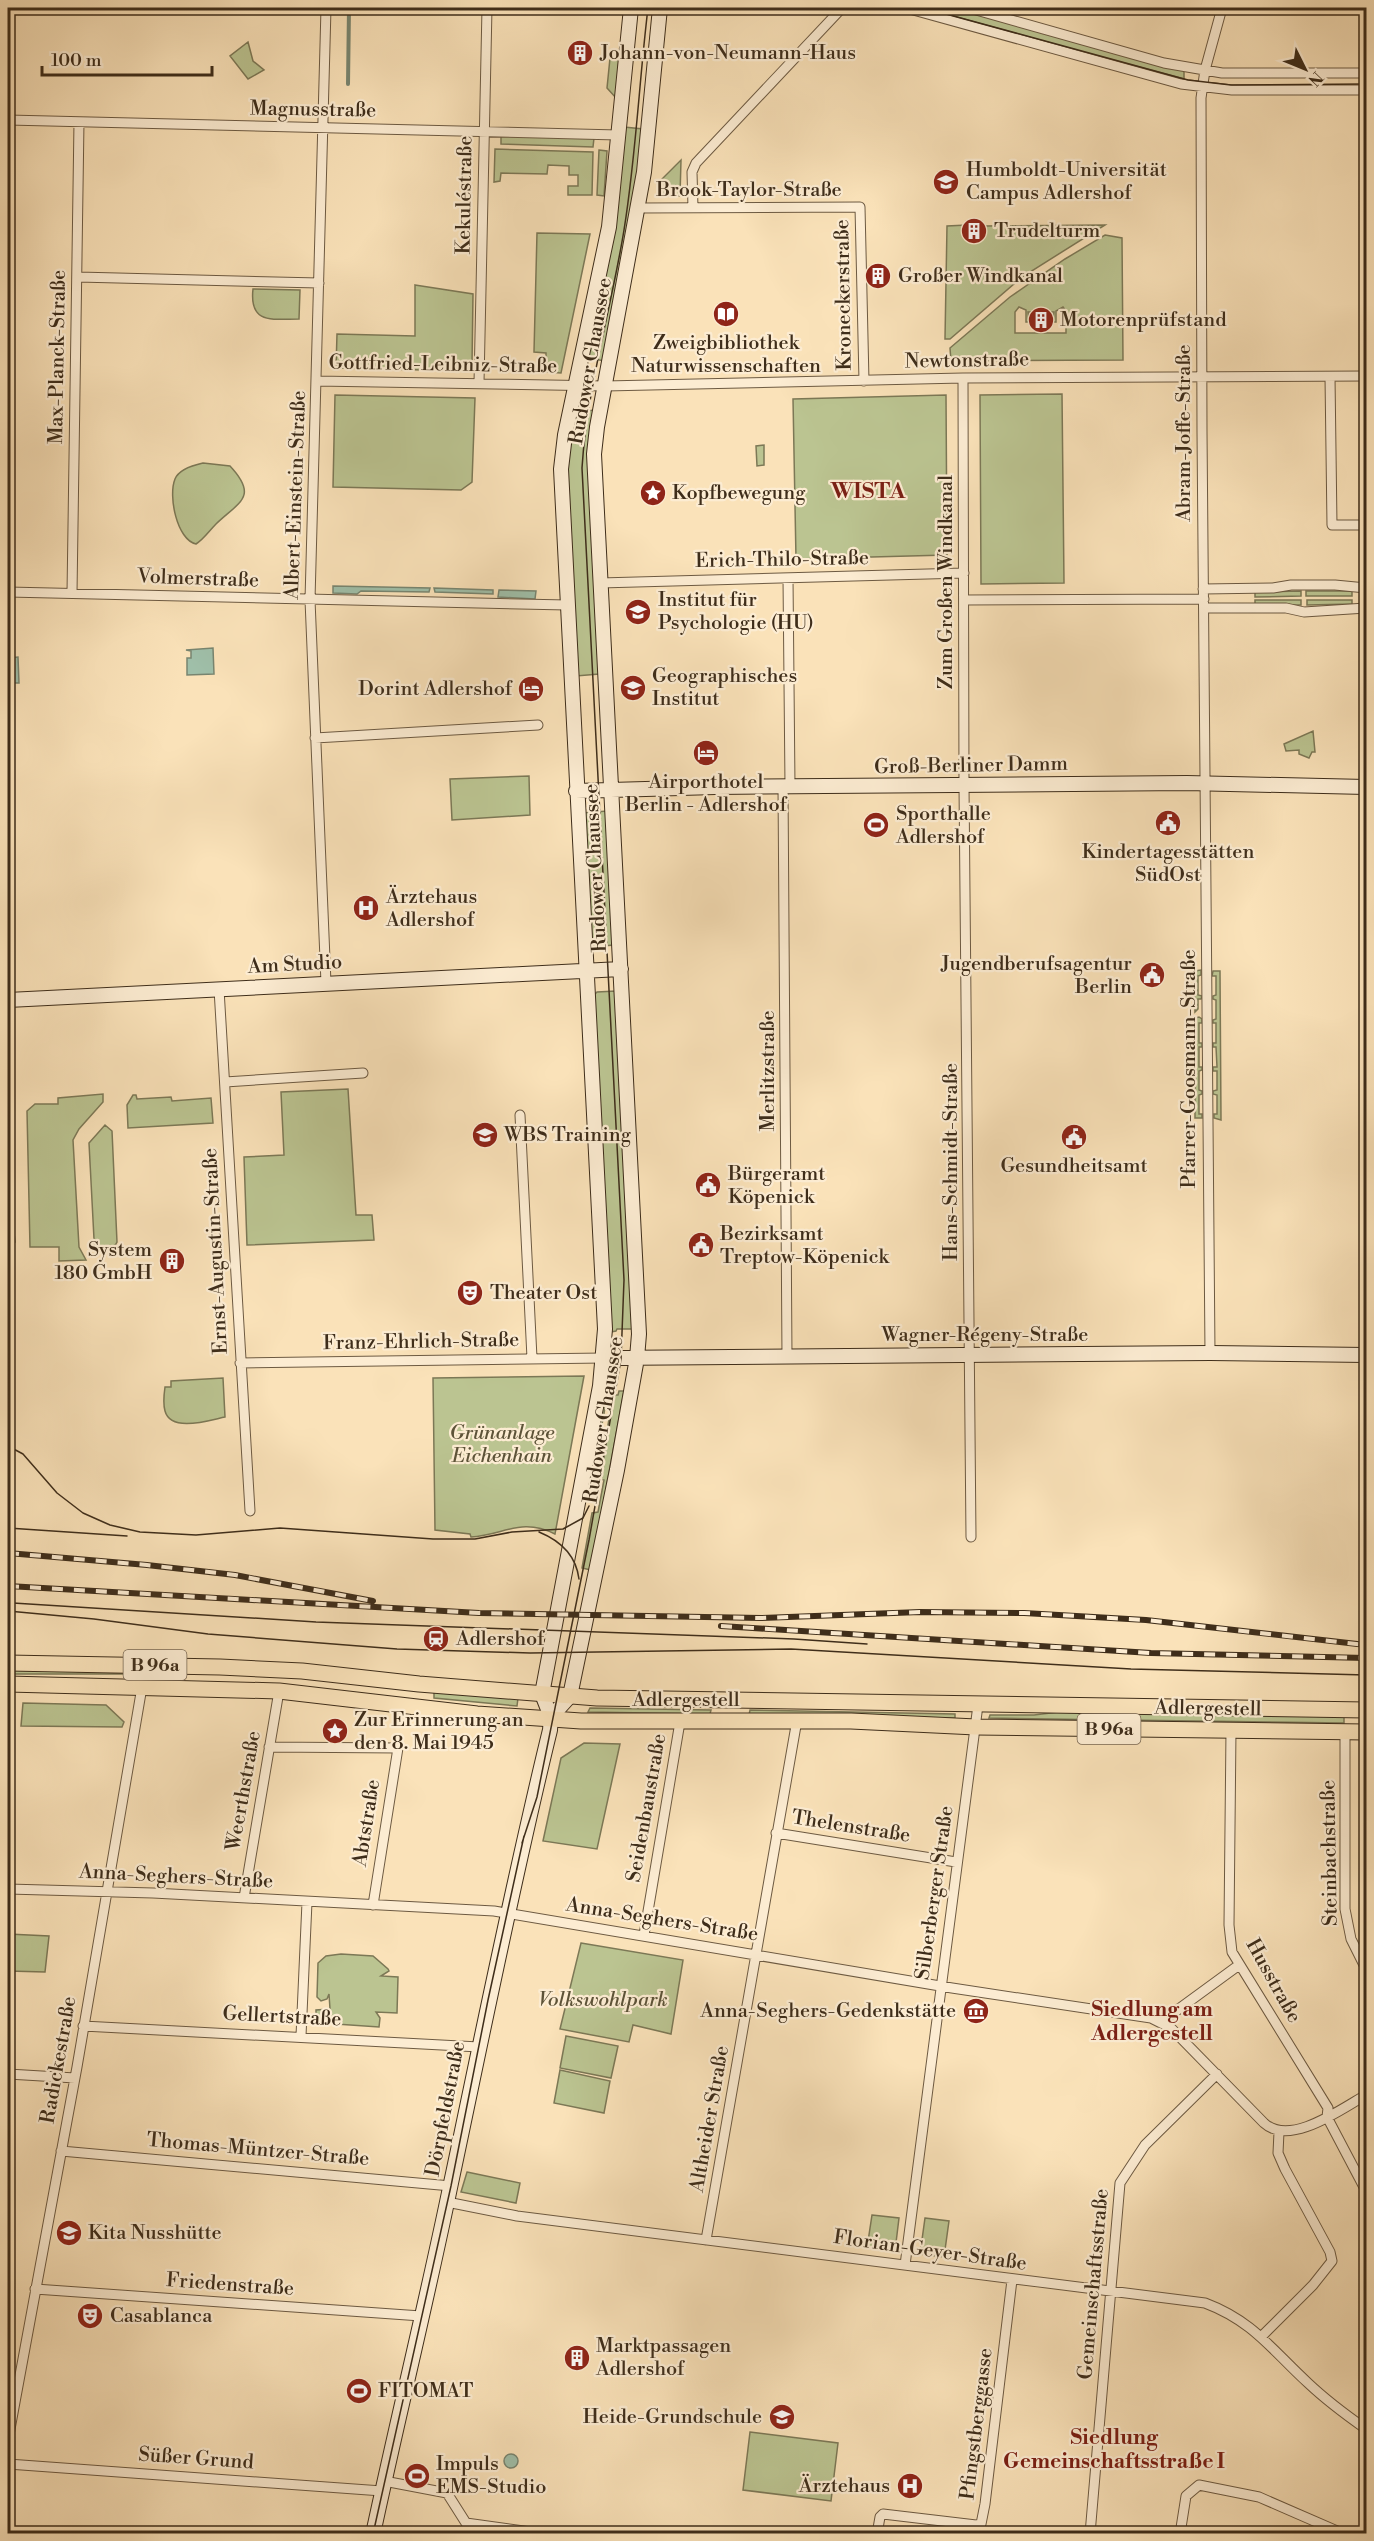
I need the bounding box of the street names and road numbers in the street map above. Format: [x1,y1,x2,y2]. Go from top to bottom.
street label: Magnusstraße [250,96,376,124]
street label: Kekuléstraße [451,135,479,255]
street label: Brook-Taylor-Straße [655,178,842,203]
street label: Kroneckerstraße [830,219,858,371]
street label: Max-Planck-Straße [44,270,72,444]
street label: Rudower Chaussee [564,276,618,446]
street label: Abram-Joffe-Straße [1172,344,1197,523]
street label: Newtonstraße [905,347,1029,375]
street label: Gottfried-Leibniz-Straße [328,351,558,379]
street label: Albert-Einstein-Straße [280,390,312,601]
street label: Zum Großen Windkanal [934,475,959,689]
street label: Erich-Thilo-Straße [695,546,869,574]
street label: Volmerstraße [136,564,259,594]
street label: Groß-Berliner Damm [874,752,1069,780]
street label: Rudower Chaussee [579,783,613,953]
street label: Am Studio [246,950,343,980]
street label: Pfarrer-Goosmann-Straße [1177,950,1202,1188]
street label: Merlitzstraße [756,1010,781,1132]
street label: Hans-Schmidt-Straße [939,1063,964,1261]
street label: Ernst-Augustin-Straße [198,1147,234,1355]
street label: Wagner-Régeny-Straße [881,1323,1088,1348]
street label: Franz-Ehrlich-Straße [323,1328,519,1356]
street label: Rudower Chaussee [578,1335,630,1505]
road number: B 96a [124,1650,186,1680]
street label: Adlergestell [631,1688,740,1713]
street label: Adlergestell [1153,1696,1262,1722]
road number: B 96a [1078,1714,1140,1744]
street label: Weerthstraße [221,1729,267,1854]
street label: Seidenbaustraße [622,1732,672,1884]
street label: Abtstraße [348,1778,386,1869]
street label: Steinbachstraße [1316,1780,1344,1926]
street label: Silberberger Straße [910,1804,960,1982]
street label: Thelenstraße [790,1805,912,1849]
street label: Anna-Seghers-Straße [77,1859,274,1895]
street label: Anna-Seghers-Straße [563,1892,760,1948]
street label: Husstraße [1240,1935,1306,2027]
street label: Radickestraße [36,1994,82,2126]
street label: Gellertstraße [222,2001,342,2033]
street label: Dörpfeldstraße [421,2039,471,2179]
street label: Altheider Straße [685,2044,735,2195]
street label: Thomas-Müntzer-Straße [146,2128,370,2172]
street label: Gemeinschaftsstraße [1073,2188,1115,2380]
street label: Florian-Geyer-Straße [832,2225,1028,2277]
street label: Friedenstraße [165,2268,295,2302]
street label: Pfingstberggasse [955,2347,999,2501]
street label: Süßer Grund [137,2442,255,2476]

